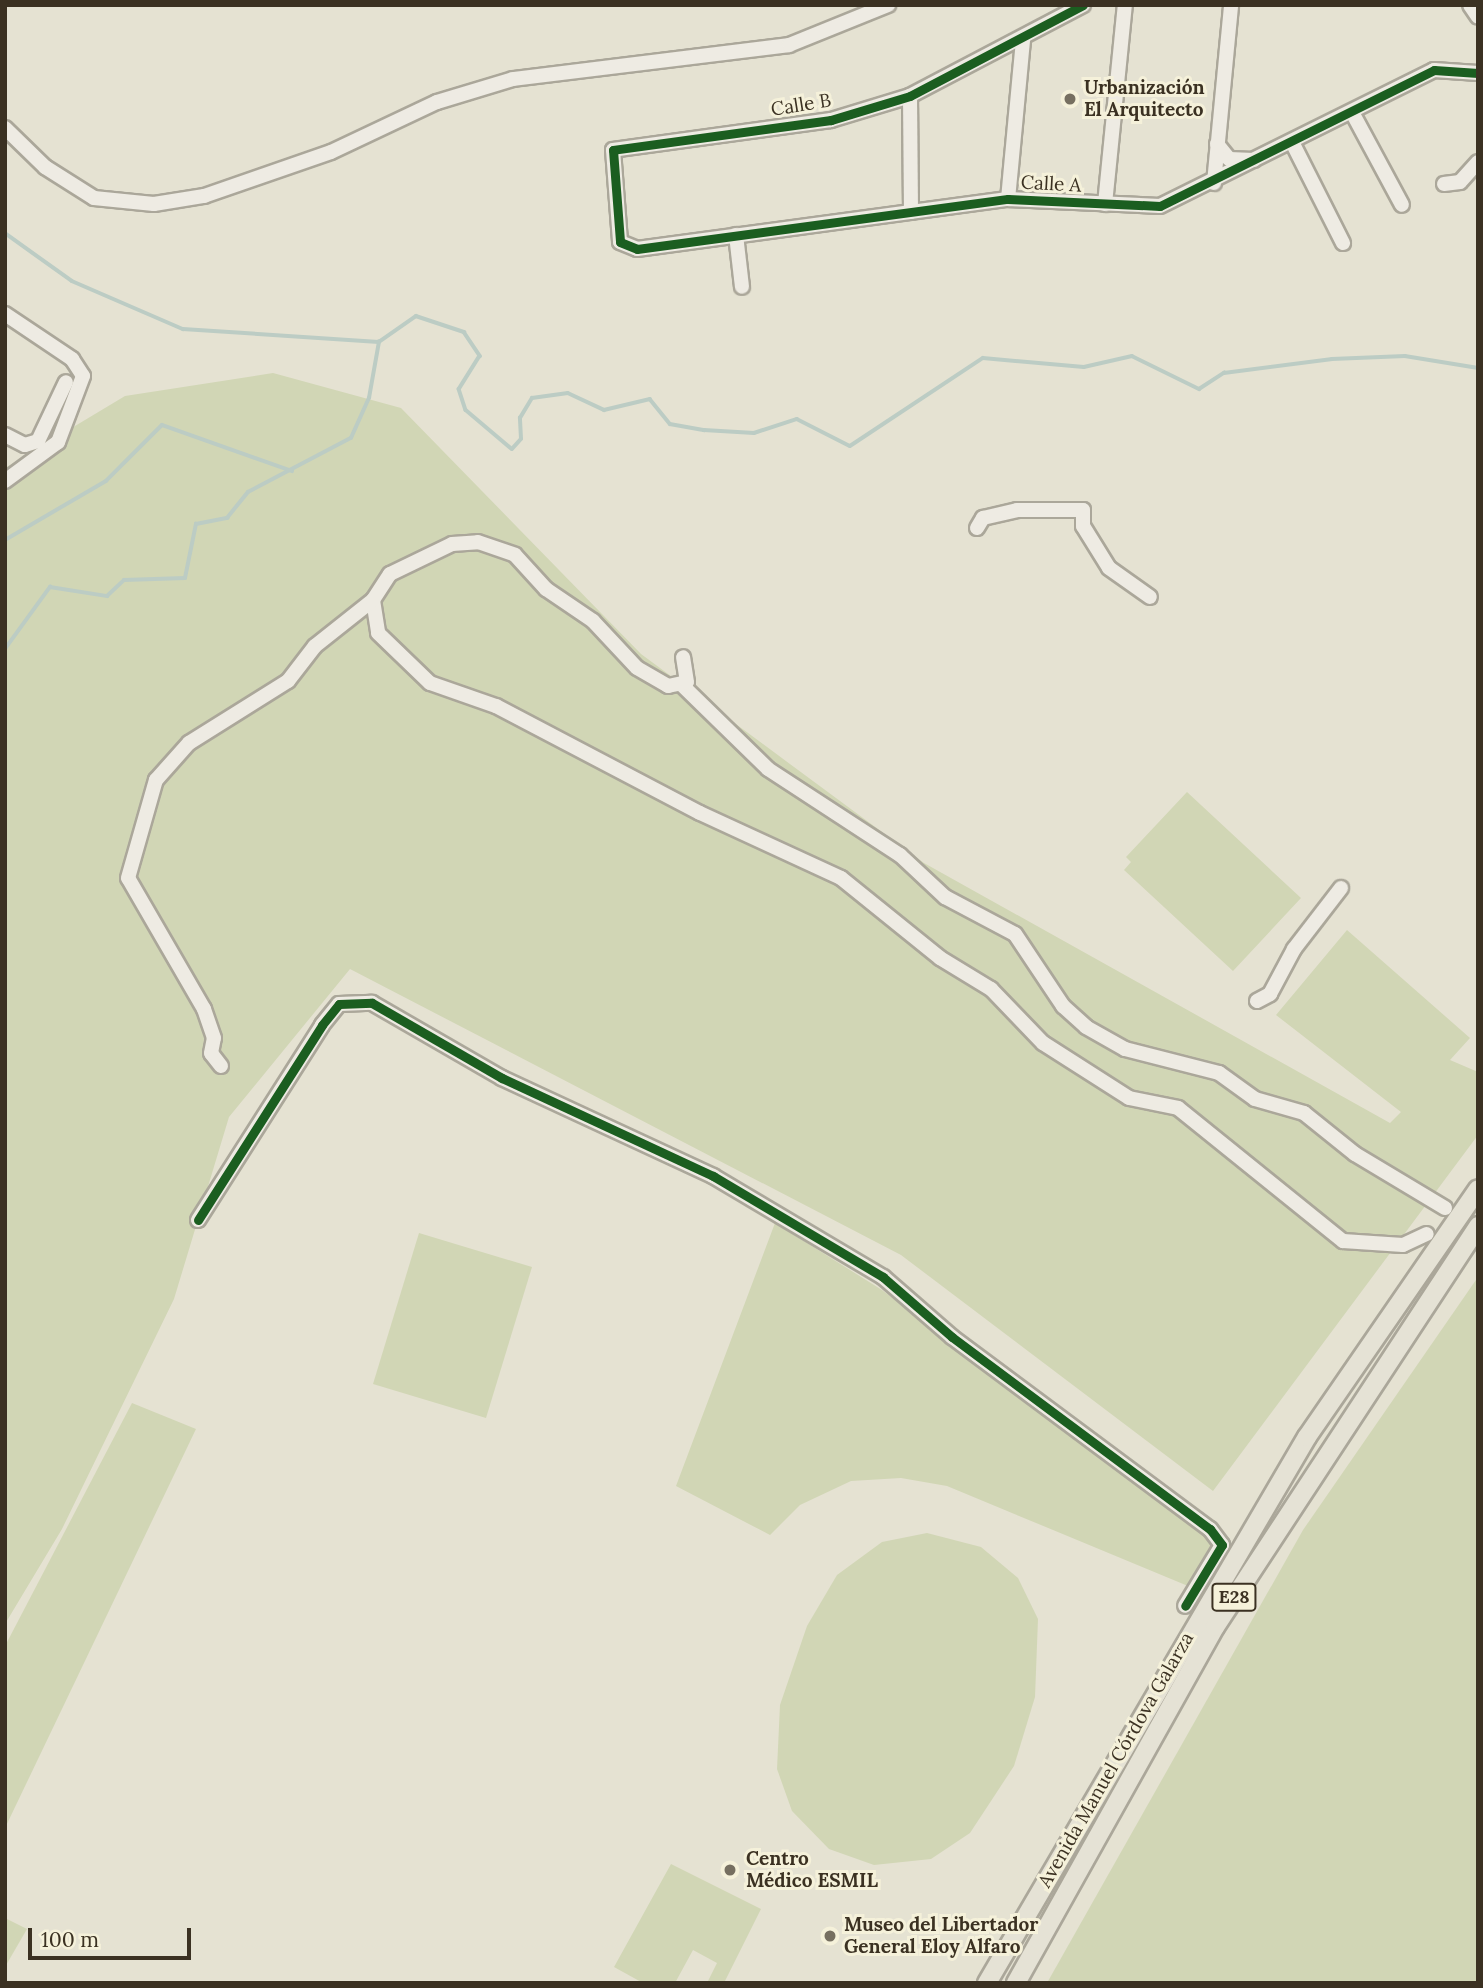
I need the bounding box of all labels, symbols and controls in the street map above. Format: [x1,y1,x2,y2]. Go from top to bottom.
place label: Urbanización El Arquitecto [1084,77,1205,121]
street label: Calle B [769,89,833,121]
marker: Urbanización El Arquitecto [1062,91,1078,107]
street label: Calle A [1020,171,1082,197]
road number: E28 [1211,1582,1257,1612]
street label: Avenida Manuel Córdova Galarza [1033,1628,1199,1892]
place label: Centro Médico ESMIL [746,1848,878,1892]
marker: Centro Médico ESMIL [720,1860,740,1880]
scale bar [32,1914,194,1958]
place label: Museo del Libertador General Eloy Alfaro [844,1914,1038,1958]
text: 100 m [41,1926,99,1953]
marker: Museo del Libertador General Eloy Alfaro [822,1928,838,1944]

